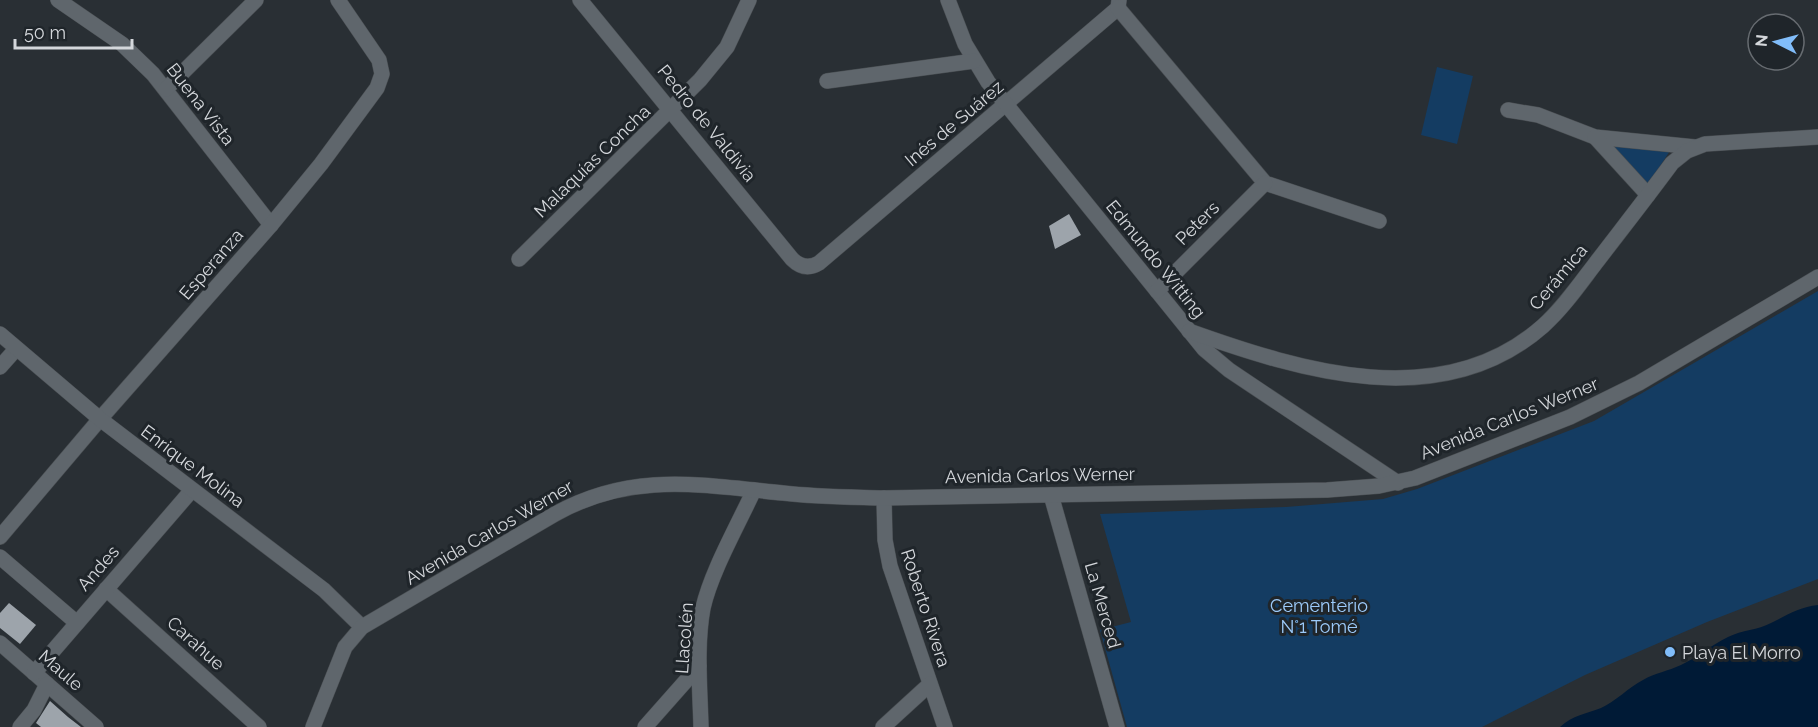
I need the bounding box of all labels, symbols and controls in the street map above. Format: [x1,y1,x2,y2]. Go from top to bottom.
scale bar [15,12,132,50]
north arrow [1746,12,1806,72]
text: 50 m [24,22,66,43]
text: N [1751,33,1772,48]
street label: Buena Vista [162,59,240,149]
street label: Pedro de Valdivia [653,60,761,186]
street label: Inés de Suárez [901,76,1008,170]
street label: Malaquías Concha [530,100,654,222]
street label: Edmundo Witting [1102,196,1210,322]
street label: Peters [1171,197,1223,249]
street label: Esperanza [175,224,247,304]
street label: Cerámica [1525,240,1591,314]
street label: Avenida Carlos Werner [1417,372,1602,463]
street label: Enrique Molina [137,420,249,512]
street label: Avenida Carlos Werner [945,463,1136,487]
street label: Avenida Carlos Werner [401,475,577,589]
street label: Andes [73,541,124,595]
street label: Roberto Rivera [897,546,955,670]
street label: La Merced [1081,559,1125,651]
park label: Cementerio N°1 Tomé [1270,595,1368,637]
street label: Llacolén [671,602,697,674]
street label: Carahue [163,612,229,675]
place label: Playa El Morro [1682,642,1801,663]
street label: Maule [35,645,88,695]
marker: Playa El Morro [1663,645,1677,659]

